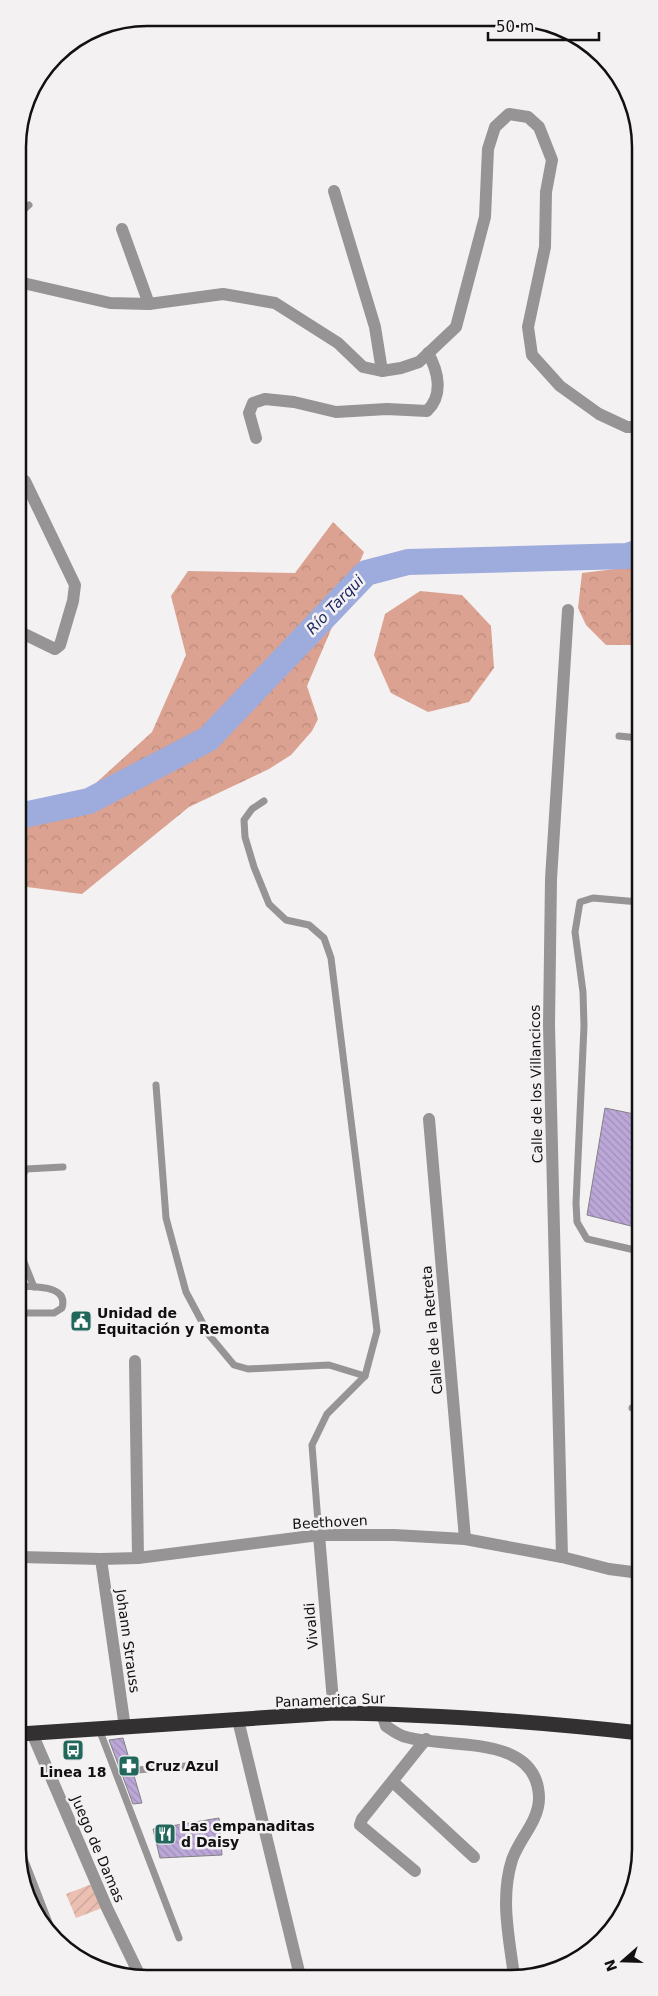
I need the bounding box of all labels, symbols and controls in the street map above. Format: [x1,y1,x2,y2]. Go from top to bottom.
scale bar [488,10,599,42]
text: 50 m [496,18,534,36]
water label: Río Tarqui [303,571,368,638]
street label: Calle de los Villancicos [527,1004,545,1164]
street label: Calle de la Retreta [418,1265,446,1395]
place label: Unidad de Equitación y Remonta [97,1305,270,1337]
public building icon: Unidad de Equitación y Remonta [69,1309,93,1333]
street label: Beethoven [292,1512,368,1532]
street label: Johann Strauss [113,1587,143,1694]
street label: Vivaldi [301,1602,321,1650]
street label: Panamerica Sur [275,1690,385,1710]
bus stop icon: Linea 18 [61,1738,85,1762]
pharmacy icon: Cruz Azul [117,1754,141,1778]
place label: Cruz Azul [145,1758,219,1774]
place label: Linea 18 [40,1764,107,1780]
street label: Juego de Damas [68,1792,128,1905]
place label: Las empanaditas d Daisy [181,1818,315,1850]
restaurant icon: Las empanaditas d Daisy [153,1822,177,1846]
north arrow [598,1936,648,1986]
text: N [601,1957,620,1974]

